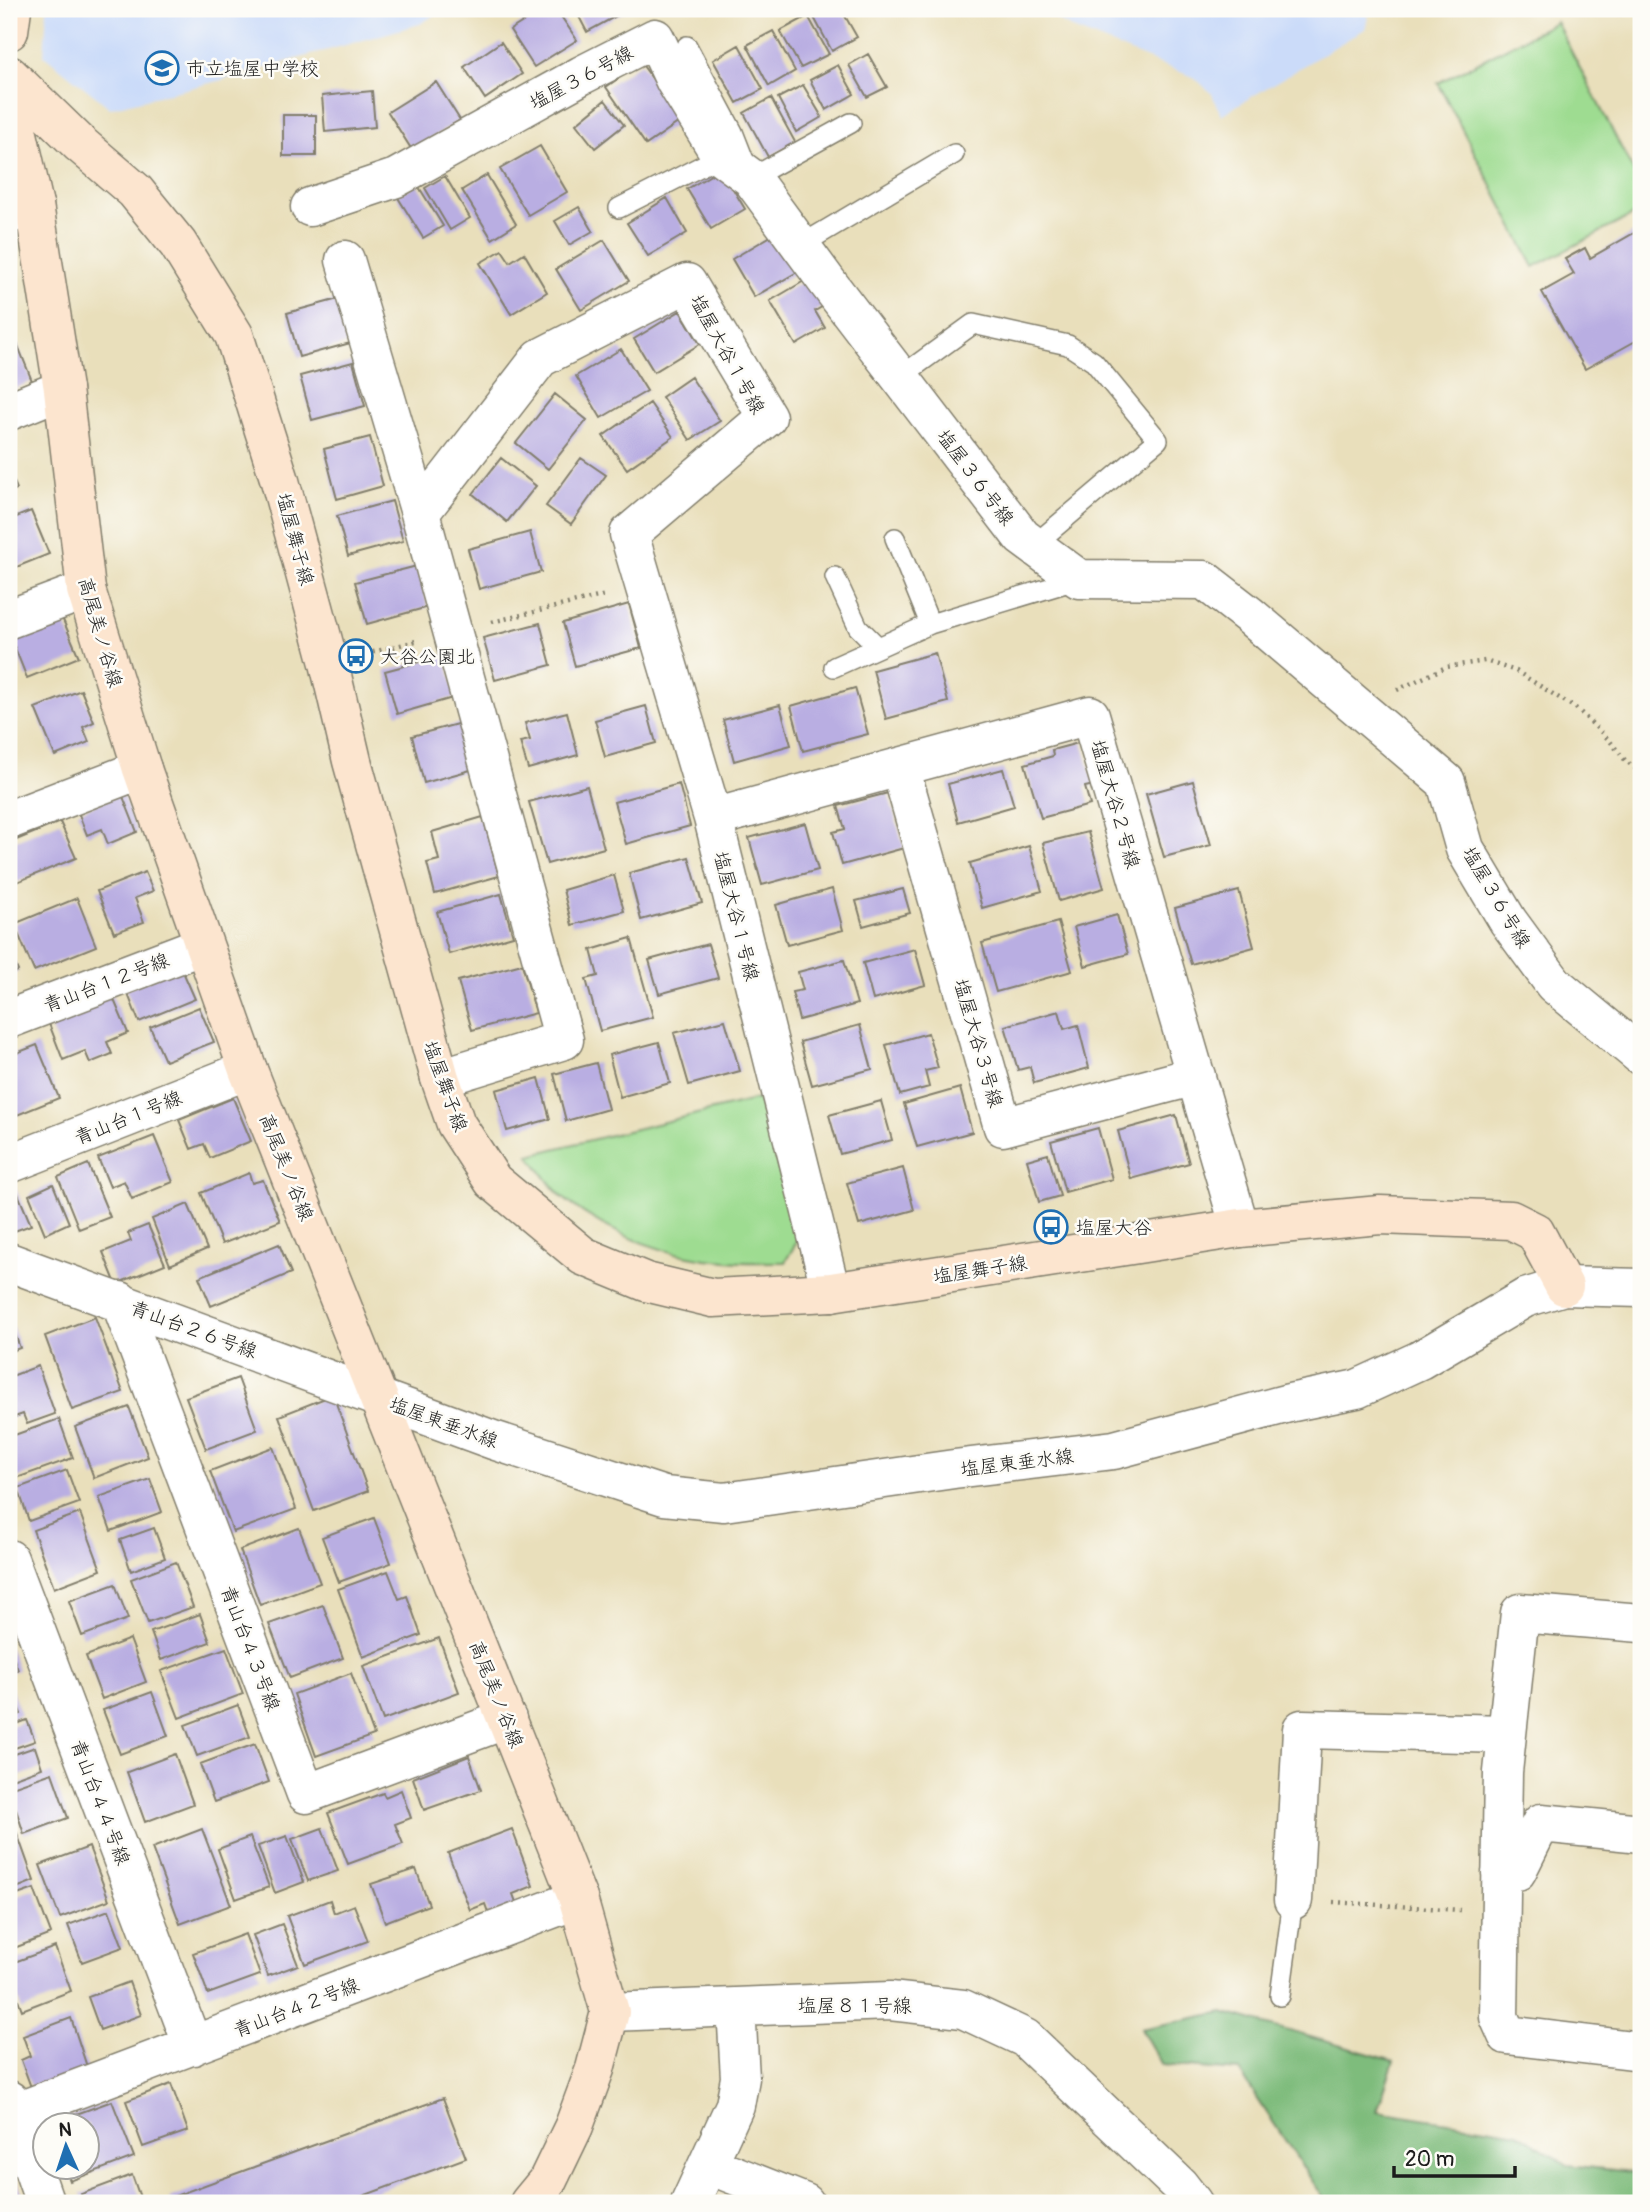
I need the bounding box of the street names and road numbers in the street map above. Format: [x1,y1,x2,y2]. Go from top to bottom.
street label: 塩屋３６号線 [526,41,637,115]
street label: 塩屋大谷１号線 [684,290,770,418]
street label: 塩屋３６号線 [931,425,1019,530]
street label: 塩屋舞子線 [271,490,319,588]
street label: 高尾美ノ谷線 [73,574,127,690]
street label: 塩屋大谷２号線 [1085,737,1145,872]
street label: 塩屋３６号線 [1456,842,1536,953]
street label: 塩屋大谷１号線 [708,849,764,984]
street label: 青山台１２号線 [40,948,173,1018]
street label: 塩屋大谷３号線 [948,976,1008,1111]
street label: 塩屋舞子線 [418,1038,473,1135]
street label: 青山台１号線 [71,1085,186,1150]
street label: 高尾美ノ谷線 [254,1110,319,1225]
street label: 塩屋舞子線 [931,1251,1029,1289]
street label: 青山台２６号線 [127,1296,260,1364]
street label: 塩屋東垂水線 [386,1392,501,1454]
street label: 塩屋東垂水線 [959,1444,1075,1482]
street label: 青山台４３号線 [215,1582,285,1715]
street label: 高尾美ノ谷線 [464,1637,529,1752]
street label: 青山台４４号線 [65,1736,135,1869]
street label: 青山台４２号線 [230,1973,363,2043]
street label: 塩屋８１号線 [798,1994,912,2018]

